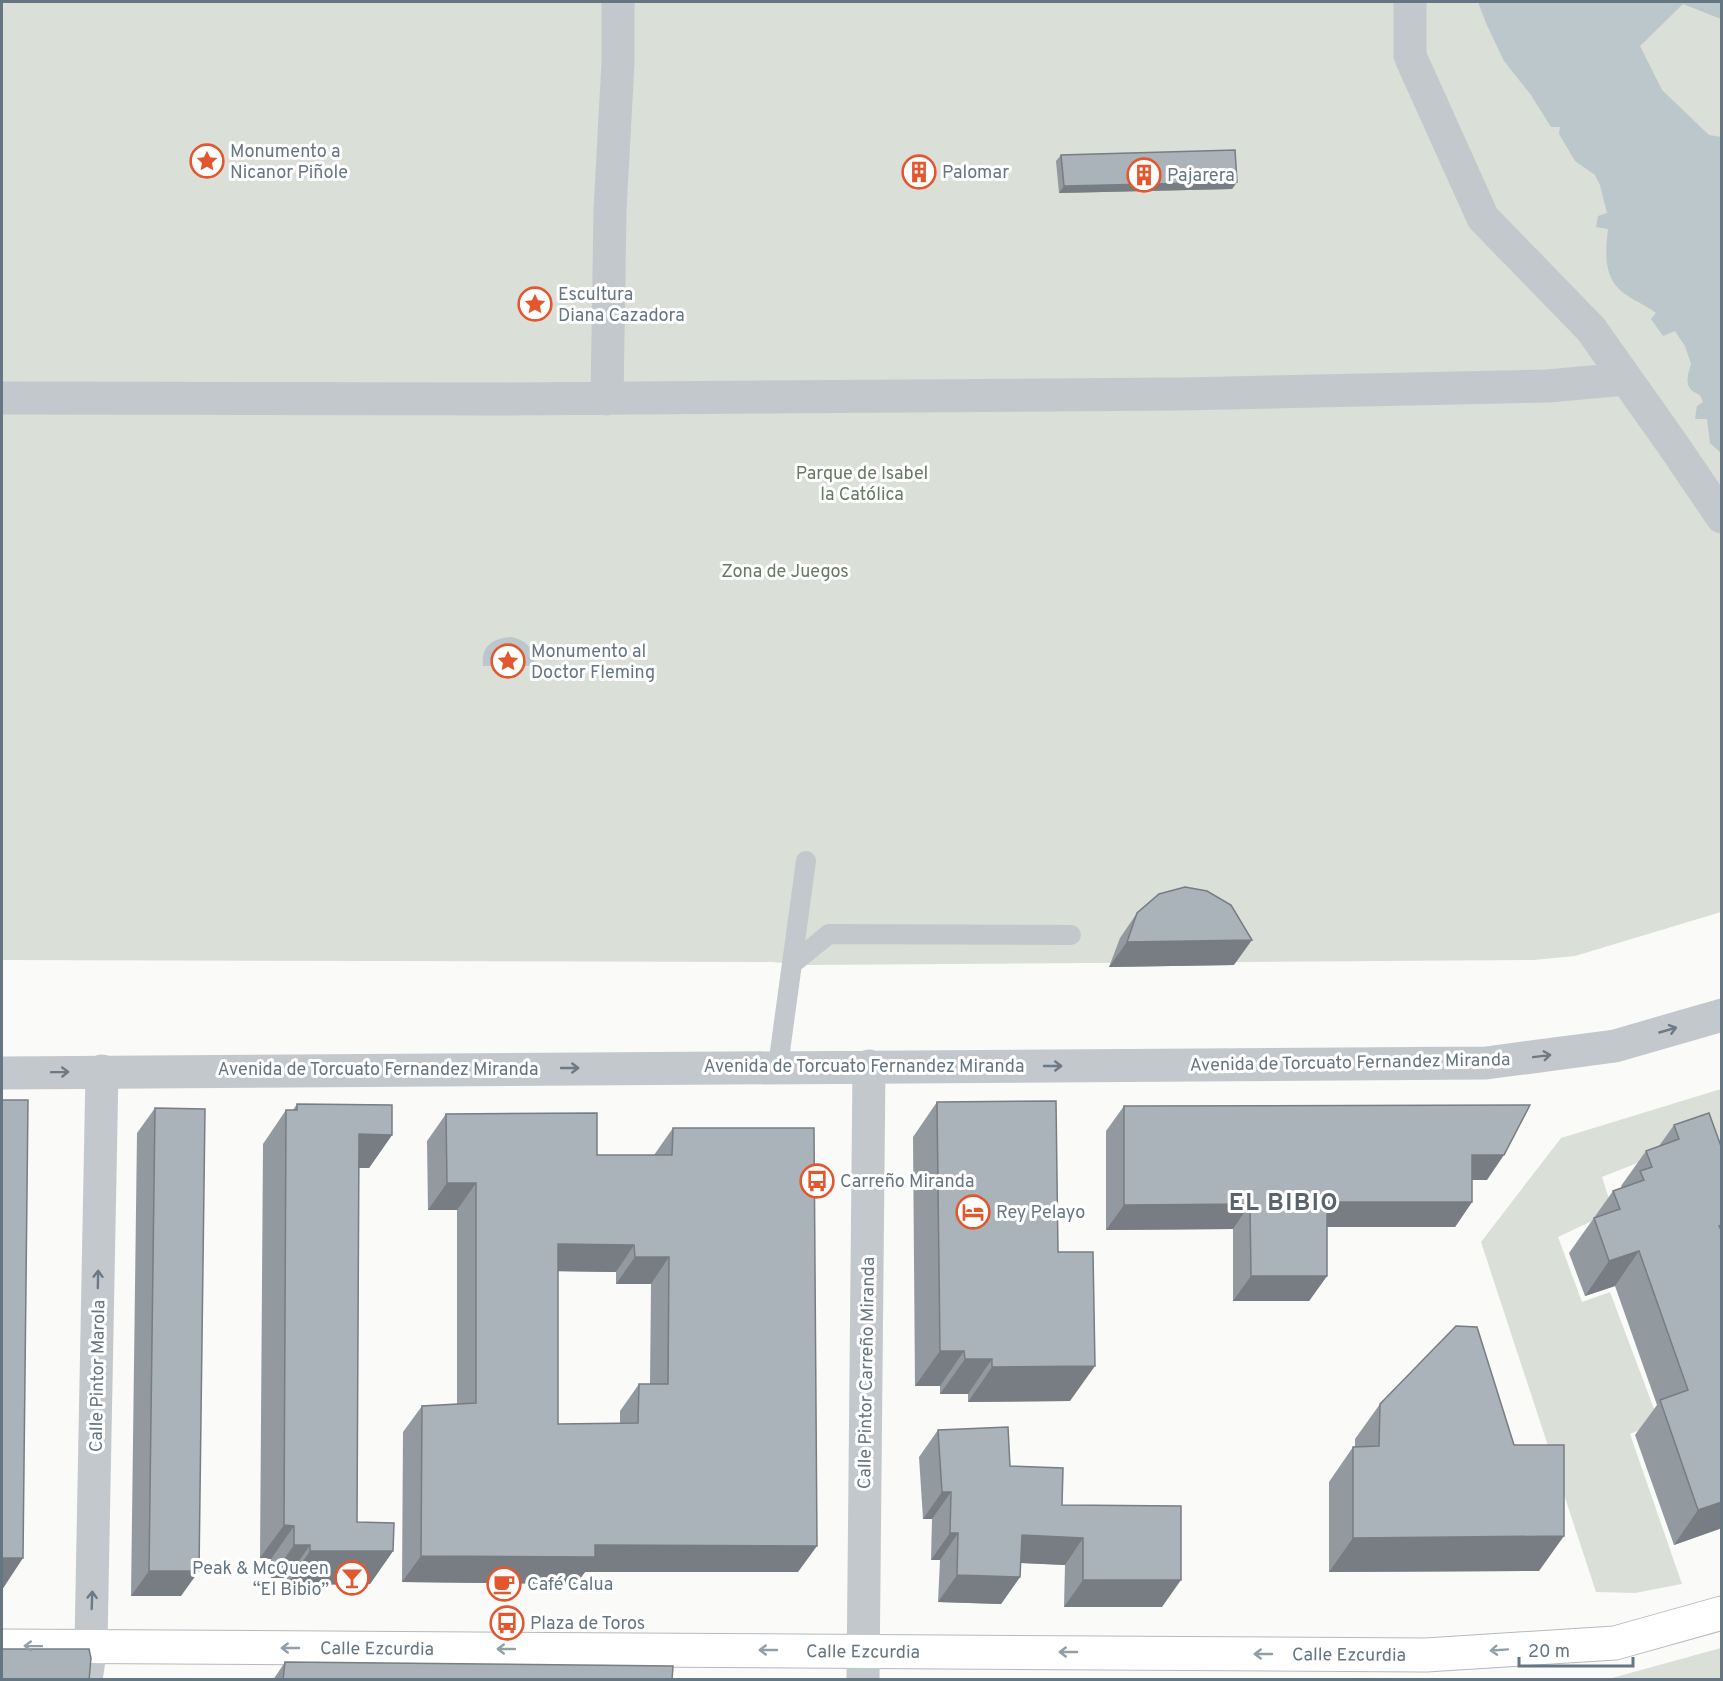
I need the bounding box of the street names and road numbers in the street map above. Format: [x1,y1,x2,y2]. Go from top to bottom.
street label: Avenida de Torcuato Fernandez Miranda [1189,1049,1511,1078]
street label: Avenida de Torcuato Fernandez Miranda [704,1056,1024,1079]
street label: Avenida de Torcuato Fernandez Miranda [218,1059,538,1082]
street label: Calle Pintor Carreño Miranda [854,1257,881,1489]
street label: Calle Pintor Marola [86,1300,111,1452]
street label: Calle Ezcurdia [320,1638,434,1662]
street label: Calle Ezcurdia [806,1641,920,1665]
street label: Calle Ezcurdia [1292,1644,1406,1668]

